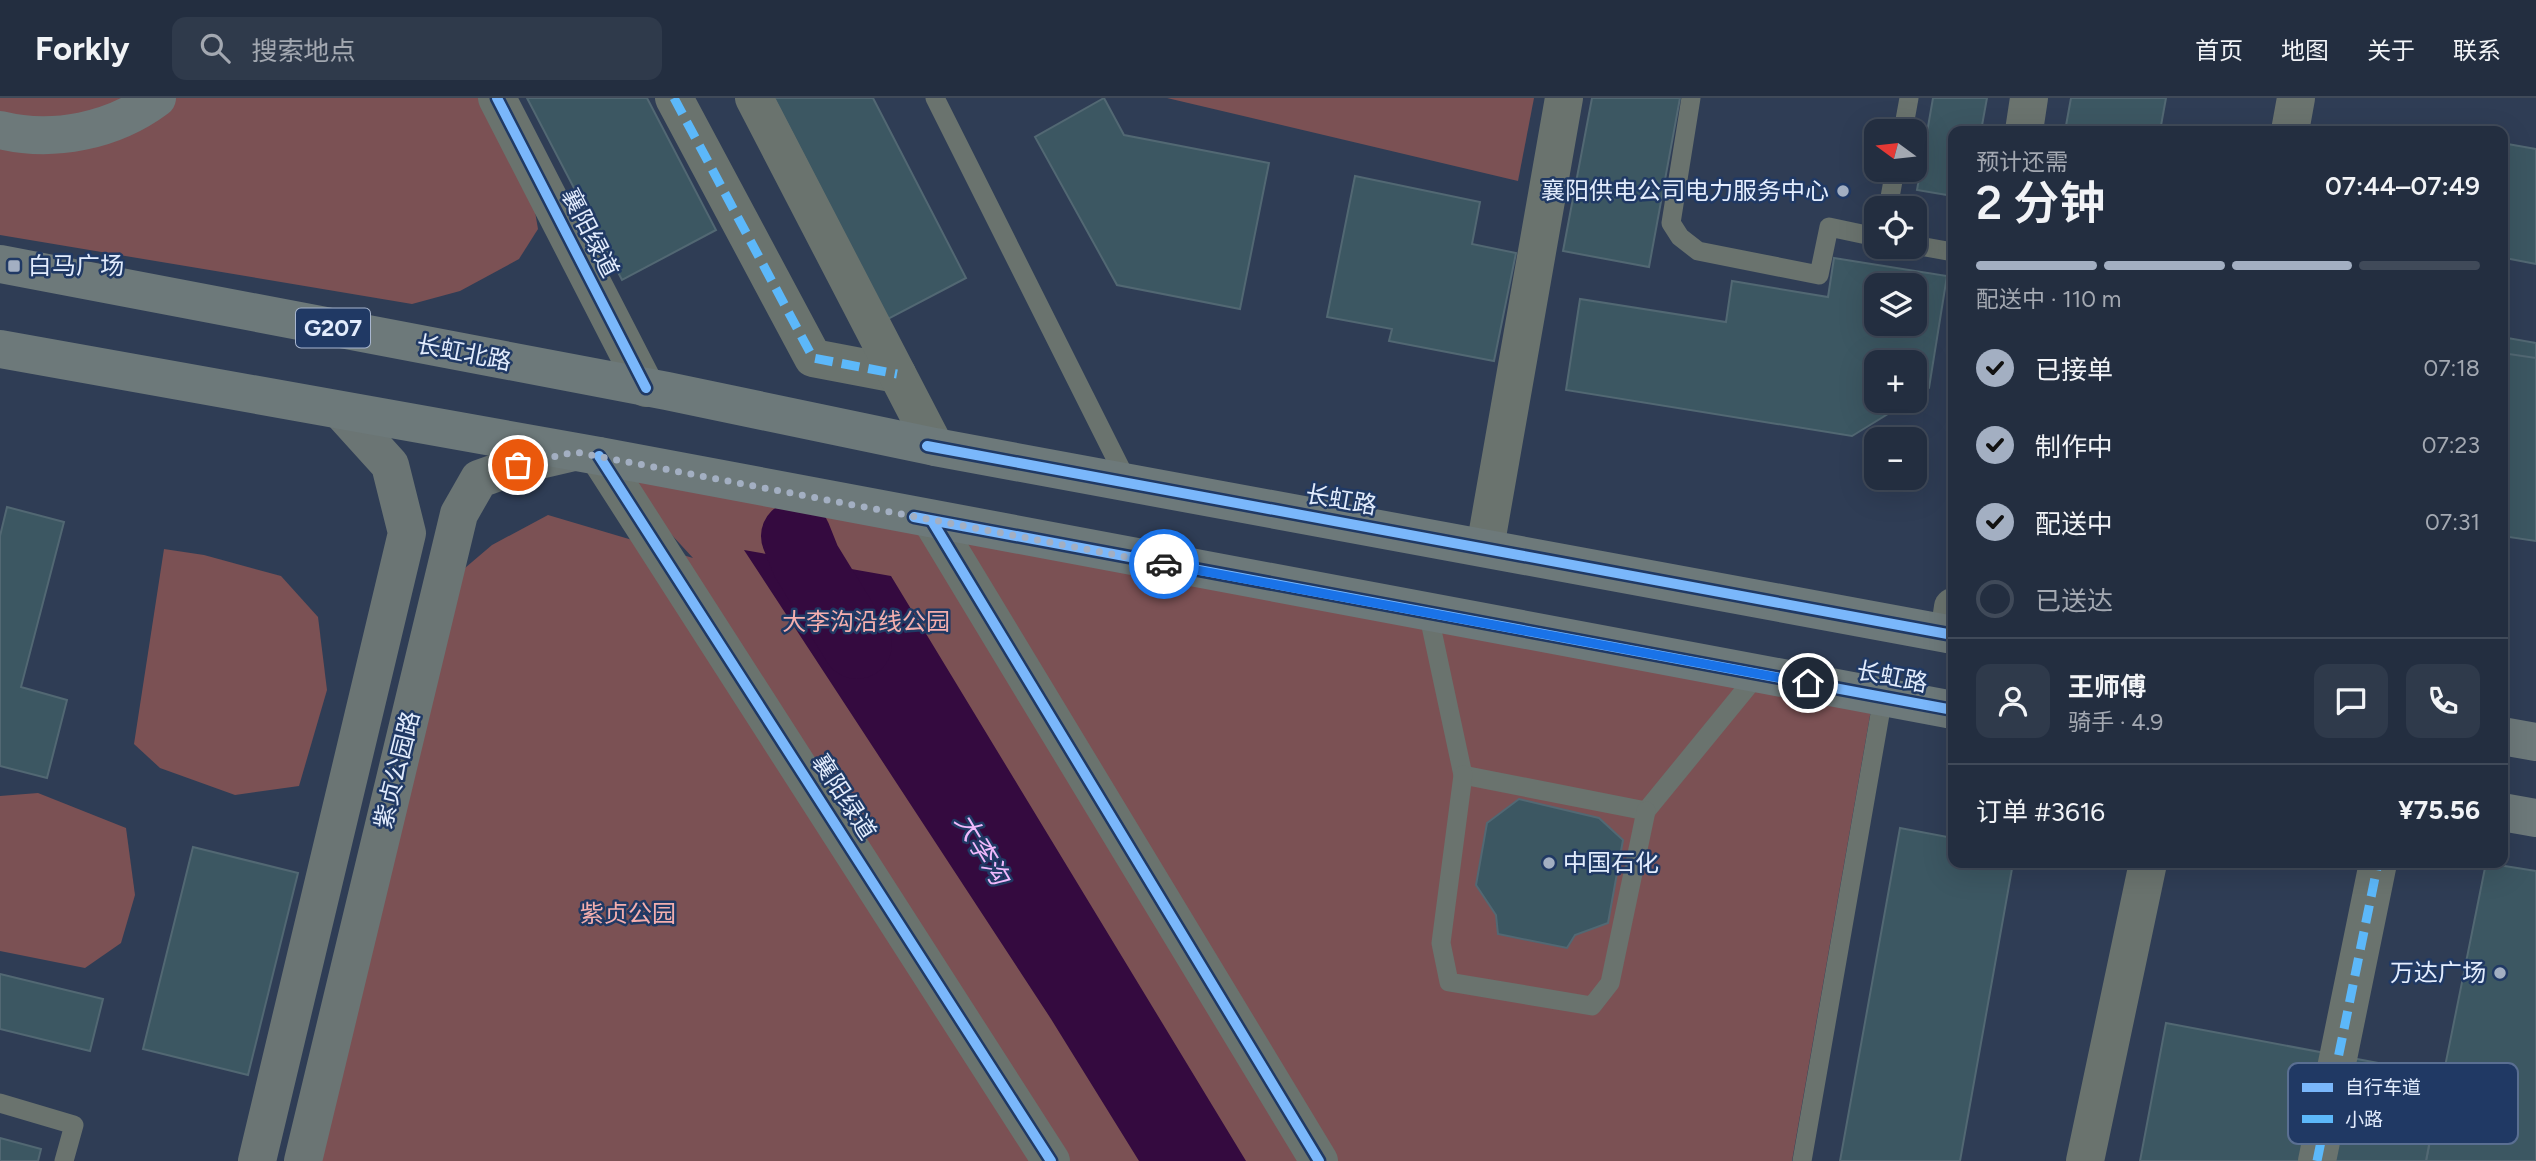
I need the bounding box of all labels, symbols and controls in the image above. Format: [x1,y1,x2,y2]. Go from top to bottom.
search box [172,17,662,80]
text: Forkly [35,29,130,68]
icon: search [196,29,234,67]
text: 搜索地点 [252,35,356,67]
text: 首页 [2195,36,2243,65]
text: 地图 [2281,36,2329,65]
text: 关于 [2367,36,2415,65]
text: 联系 [2453,36,2501,65]
north arrow [1864,119,1927,182]
map controls [1864,119,1927,490]
text: 预计还需 [1976,148,2068,176]
text: 07:44–07:49 [2325,170,2480,202]
text: 2 分钟 [1976,175,2105,231]
place label: 襄阳供电公司电力服务中心 [1541,176,1829,205]
street label: 襄阳绿道 [556,183,625,282]
marker: 襄阳供电公司电力服务中心 [1835,183,1851,199]
button: locate [1864,196,1927,259]
place label: 白马广场 [28,251,124,280]
marker: 白马广场 [6,258,22,274]
button: layers [1864,273,1927,336]
text: 配送中 · 110 m [1976,285,2121,313]
road number: G207 [296,308,370,347]
street label: 长虹北路 [414,329,514,376]
icon: check [1976,349,2014,387]
button: + [1864,350,1927,413]
text: 已接单 [2035,354,2113,386]
text: 07:18 [2423,354,2480,382]
icon: check [1976,426,2014,464]
button: − [1864,427,1927,490]
text: 制作中 [2035,431,2113,463]
text: 07:23 [2422,431,2480,459]
pin [488,435,548,495]
icon: bag [499,446,537,484]
street label: 长虹路 [1303,479,1379,520]
icon: check [1976,503,2014,541]
text: 配送中 [2035,508,2113,540]
text: 07:31 [2425,508,2480,536]
courier [1129,529,1199,599]
icon: car [1145,545,1183,583]
text: 已送达 [2035,585,2113,617]
park label: 大李沟沿线公园 [782,607,950,636]
pin [1778,653,1838,713]
street label: 长虹路 [1854,655,1930,698]
icon: home [1789,664,1827,702]
button: person [1976,664,2050,738]
button: chat [2314,664,2388,738]
button: phone [2406,664,2480,738]
text: 王师傅 [2068,671,2146,703]
street label: 紫贞公园路 [368,708,425,832]
text: 骑手 · 4.9 [2068,708,2163,736]
street label: 襄阳绿道 [806,749,883,845]
text: ¥75.56 [2398,794,2480,826]
text: 订单 #3616 [1976,796,2105,828]
water label: 大李沟 [948,807,1017,893]
place label: 中国石化 [1563,848,1659,877]
marker: 中国石化 [1541,855,1557,871]
park label: 紫贞公园 [580,899,676,928]
place label: 万达广场 [2390,958,2486,987]
marker: 万达广场 [2492,965,2508,981]
legend [2288,1063,2518,1144]
text: 自行车道 [2345,1076,2421,1099]
text: 小路 [2345,1108,2383,1131]

